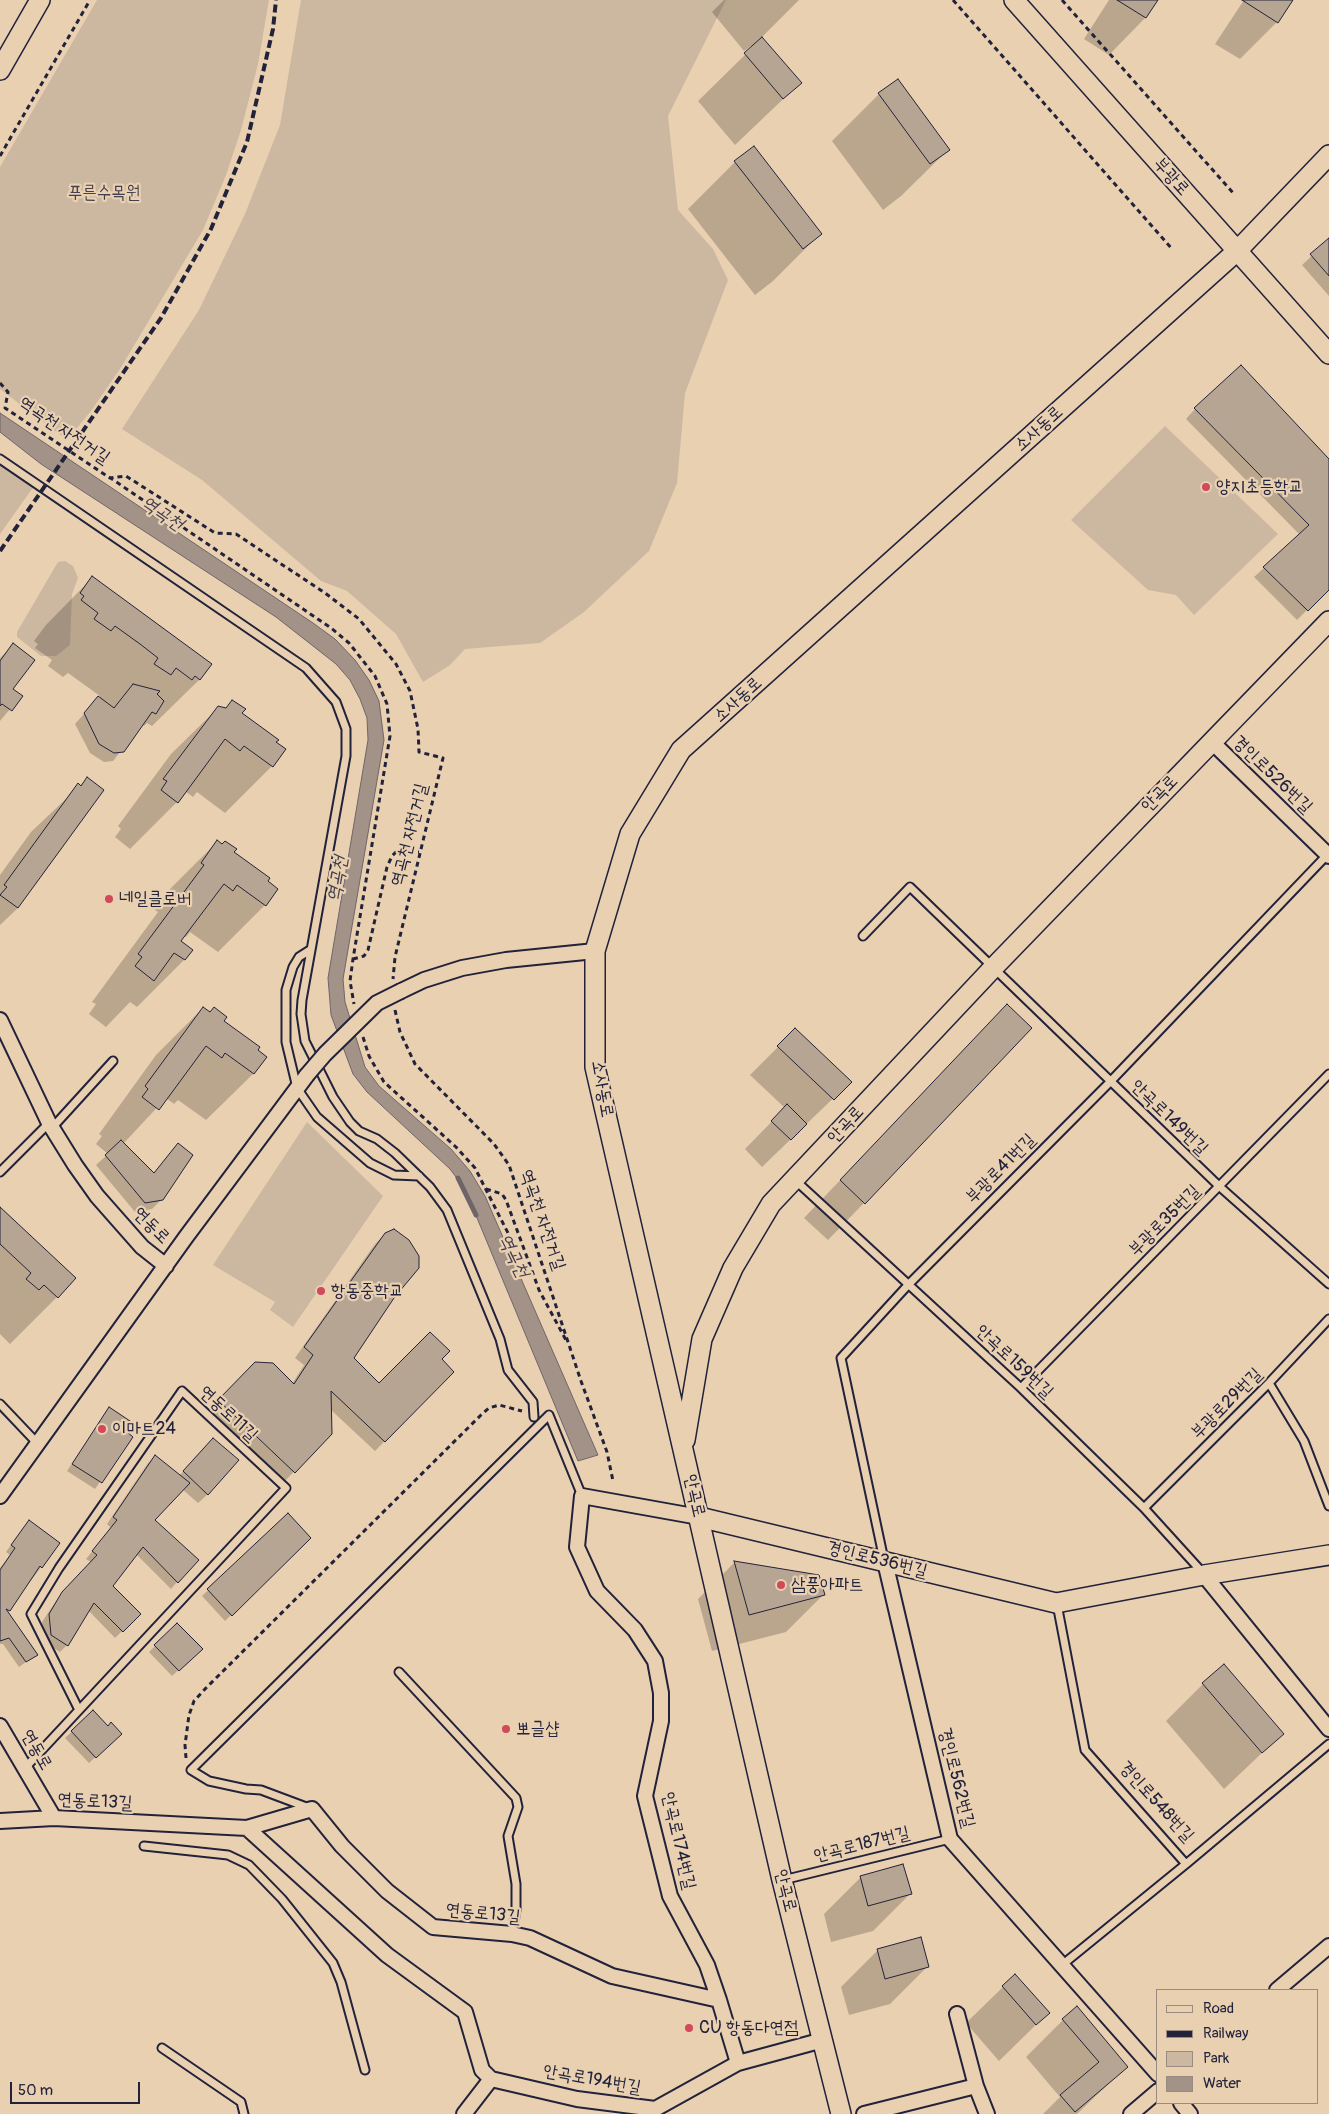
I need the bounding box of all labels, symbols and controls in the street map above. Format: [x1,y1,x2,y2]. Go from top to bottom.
street label: 부광로 [1148,154,1194,200]
park label: 푸른수목원 [68,182,140,204]
street label: 역곡천 자전거길 [14,393,114,469]
street label: 소사동로 [1010,402,1068,456]
place label: 양지초등학교 [1216,476,1303,498]
marker: 양지초등학교 [1200,481,1212,493]
water label: 역곡천 [137,492,187,536]
street label: 소사동로 [709,673,767,727]
street label: 경인로526번길 [1228,732,1316,818]
street label: 안곡로 [1137,771,1183,817]
street label: 역곡천 자전거길 [387,781,433,889]
water label: 역곡천 [323,854,353,904]
place label: 네일클로버 [119,888,191,910]
marker: 네일클로버 [103,893,115,905]
street label: 소사동로 [586,1059,618,1119]
street label: 안곡로149번길 [1126,1076,1212,1160]
street label: 안곡로 [823,1102,869,1148]
street label: 부광로41번길 [962,1130,1040,1208]
street label: 역곡천 자전거길 [515,1167,569,1273]
street label: 부광로35번길 [1125,1181,1205,1261]
street label: 연동로 [128,1203,174,1249]
water label: 역곡천 [493,1230,533,1282]
place label: 항동중학교 [331,1280,403,1302]
marker: 항동중학교 [315,1285,327,1297]
street label: 안곡로159번길 [971,1321,1057,1403]
street label: 부광로29번길 [1187,1364,1267,1444]
street label: 연동로11길 [194,1382,262,1446]
place label: 이마트24 [112,1418,176,1440]
marker: 이마트24 [96,1423,108,1435]
street label: 안곡로 [679,1472,709,1520]
street label: 경인로536번길 [825,1537,929,1583]
place label: 삼풍아파트 [791,1574,863,1596]
marker: 삼풍아파트 [775,1579,787,1591]
place label: 뽀글샵 [516,1718,559,1740]
marker: 뽀글샵 [500,1723,512,1735]
street label: 연동로 [16,1726,56,1774]
street label: 경인로562번길 [933,1726,979,1830]
street label: 경인로548번길 [1114,1757,1198,1847]
street label: 연동로13길 [57,1789,133,1815]
street label: 안곡로174번길 [656,1790,700,1892]
street label: 안곡로187번길 [812,1823,912,1867]
street label: 안곡로 [769,1867,801,1915]
street label: 연동로13길 [445,1899,521,1929]
legend [1156,1989,1319,2104]
text: Road [1203,1999,1234,2018]
place label: CU 항동다연점 [699,2017,798,2039]
marker: CU 항동다연점 [683,2022,695,2034]
text: Railway [1203,2024,1248,2043]
text: Park [1203,2049,1229,2068]
street label: 안곡로194번길 [541,2061,643,2099]
scale bar [12,2072,142,2104]
text: Water [1203,2074,1241,2093]
text: 50 m [18,2081,53,2100]

